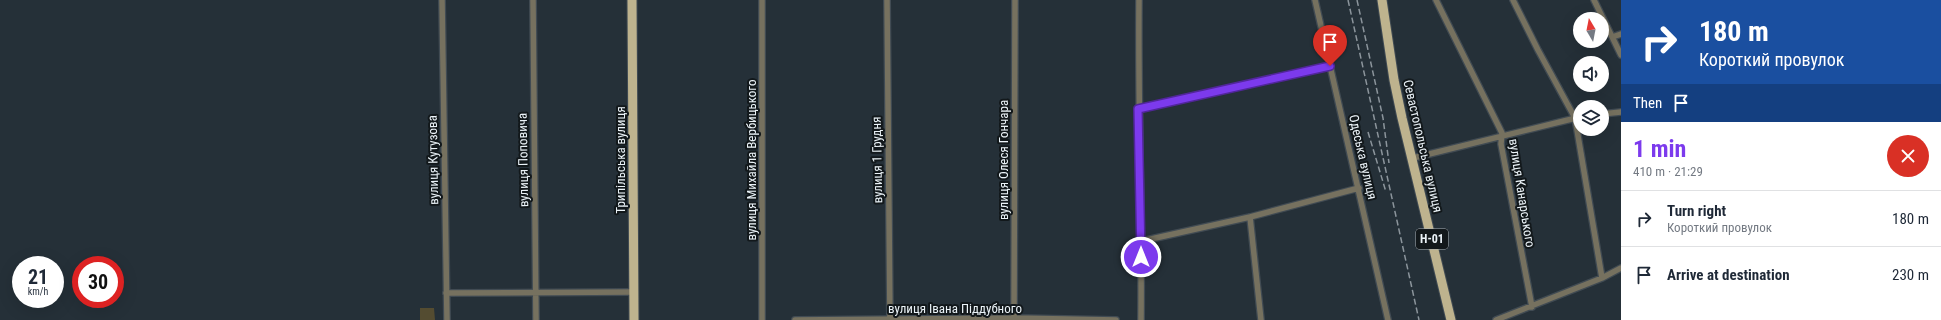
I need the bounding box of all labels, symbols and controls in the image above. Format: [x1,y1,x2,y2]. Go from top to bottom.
north arrow [1573,12,1609,48]
map controls [1573,12,1609,136]
text: 180 m [1699,15,1769,48]
icon: right [1633,16,1685,68]
pin [1313,25,1347,66]
icon: arrive [1319,31,1341,53]
text: Короткий провулок [1699,49,1844,70]
button: sound [1573,56,1609,92]
street label: Севастопольська вулиця [1400,78,1446,214]
street label: вулиця Михайла Вербицького [744,79,759,241]
icon: arrive [1670,92,1692,114]
text: Then [1633,94,1662,112]
street label: вулиця Олеся Гончара [996,100,1011,220]
button: layers [1573,100,1609,136]
street label: Трипільська вулиця [613,106,628,214]
street label: вулиця Поповича [515,113,531,207]
street label: Одеська вулиця [1346,113,1380,201]
street label: вулиця Кутузова [425,115,441,205]
street label: вулиця 1 Грудня [869,117,885,203]
text: 1 min [1633,135,1686,163]
button: close [1887,135,1929,177]
street label: вулиця Канарського [1506,138,1538,248]
text: 410 m · 21:29 [1633,164,1703,179]
text: Turn right [1667,202,1726,220]
icon: right [1633,208,1655,230]
text: 180 m [1892,210,1929,228]
text: Короткий провулок [1667,220,1772,235]
road number: Н-01 [1416,229,1448,249]
position arrow [1120,236,1162,278]
speed limit sign: 30 [72,256,124,308]
icon: arrive [1633,264,1655,286]
text: 21 [28,265,48,289]
text: Arrive at destination [1667,266,1790,284]
text: 230 m [1892,266,1929,284]
text: km/h [28,286,48,297]
street label: вулиця Івана Піддубного [888,301,1022,316]

